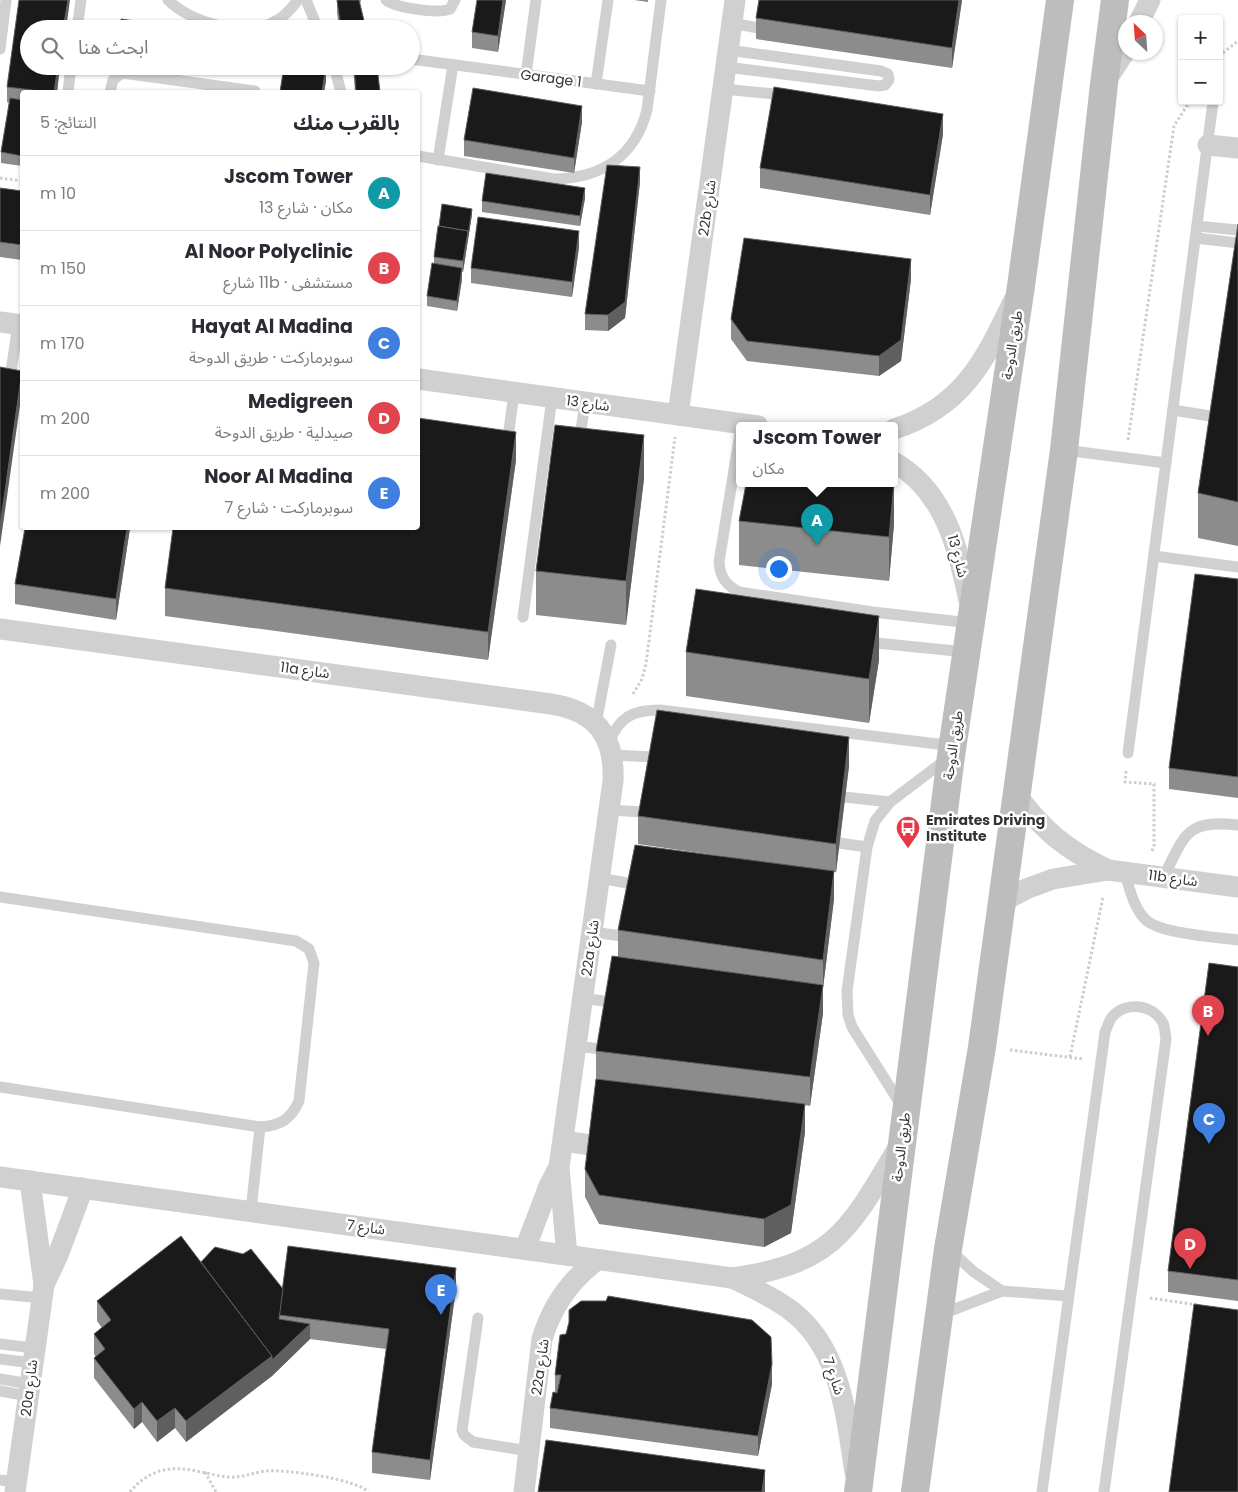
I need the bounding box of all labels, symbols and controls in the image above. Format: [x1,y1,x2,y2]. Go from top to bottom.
north arrow [1118,15,1163,60]
map controls [1178,15,1223,105]
button: + [1178,15,1223,60]
search box [20,20,420,75]
icon: search [38,34,66,62]
text: ابحث هنا [78,34,149,61]
button: − [1178,60,1223,105]
street label: Garage 1 [519,64,583,92]
text: بالقرب منك [293,108,400,137]
text: النتائج: 5 [40,111,97,134]
text: Jscom Tower [224,163,353,190]
street label: 22b شارع [693,179,722,238]
text: 10 m [40,182,76,205]
text: A [378,182,390,205]
text: مكان · شارع 13 [259,196,353,219]
text: Al Noor Polyclinic [185,238,353,265]
text: 150 m [40,257,86,280]
text: B [379,257,389,280]
text: مستشفى · 11b شارع [223,271,353,294]
street label: طريق الدوحة [997,309,1027,381]
text: Hayat Al Madina [191,313,353,340]
text: 170 m [40,332,85,355]
text: C [378,332,390,355]
text: سوبرماركت · طريق الدوحة [189,346,353,369]
text: Medigreen [248,388,353,415]
street label: شارع 13 [565,390,611,417]
text: 200 m [40,407,90,430]
text: D [378,407,390,430]
text: صيدلية · طريق الدوحة [215,421,353,444]
popup [736,422,898,487]
text: Jscom Tower [753,424,881,451]
text: مكان [753,457,785,480]
text: Noor Al Madina [204,463,353,490]
text: 200 m [40,482,90,505]
text: E [380,482,388,505]
text: سوبرماركت · شارع 7 [224,496,353,519]
pin: A [801,504,833,545]
street label: شارع 13 [942,532,973,580]
your location [766,556,792,582]
street label: 11a شارع [279,657,331,684]
street label: طريق الدوحة [938,709,968,781]
place label: Emirates Driving Institute [926,810,1045,846]
bus stop icon: Emirates Driving Institute [895,815,921,849]
street label: 11b شارع [1147,865,1199,892]
street label: 22a شارع [576,919,605,978]
pin: B [1192,995,1224,1036]
pin: C [1193,1103,1225,1144]
street label: طريق الدوحة [887,1111,915,1183]
street label: شارع 7 [345,1214,387,1241]
pin: D [1174,1228,1206,1269]
pin: E [425,1274,457,1315]
street label: 22a شارع [526,1338,555,1397]
street label: شارع 7 [817,1354,850,1398]
street label: 20a شارع [16,1358,43,1418]

